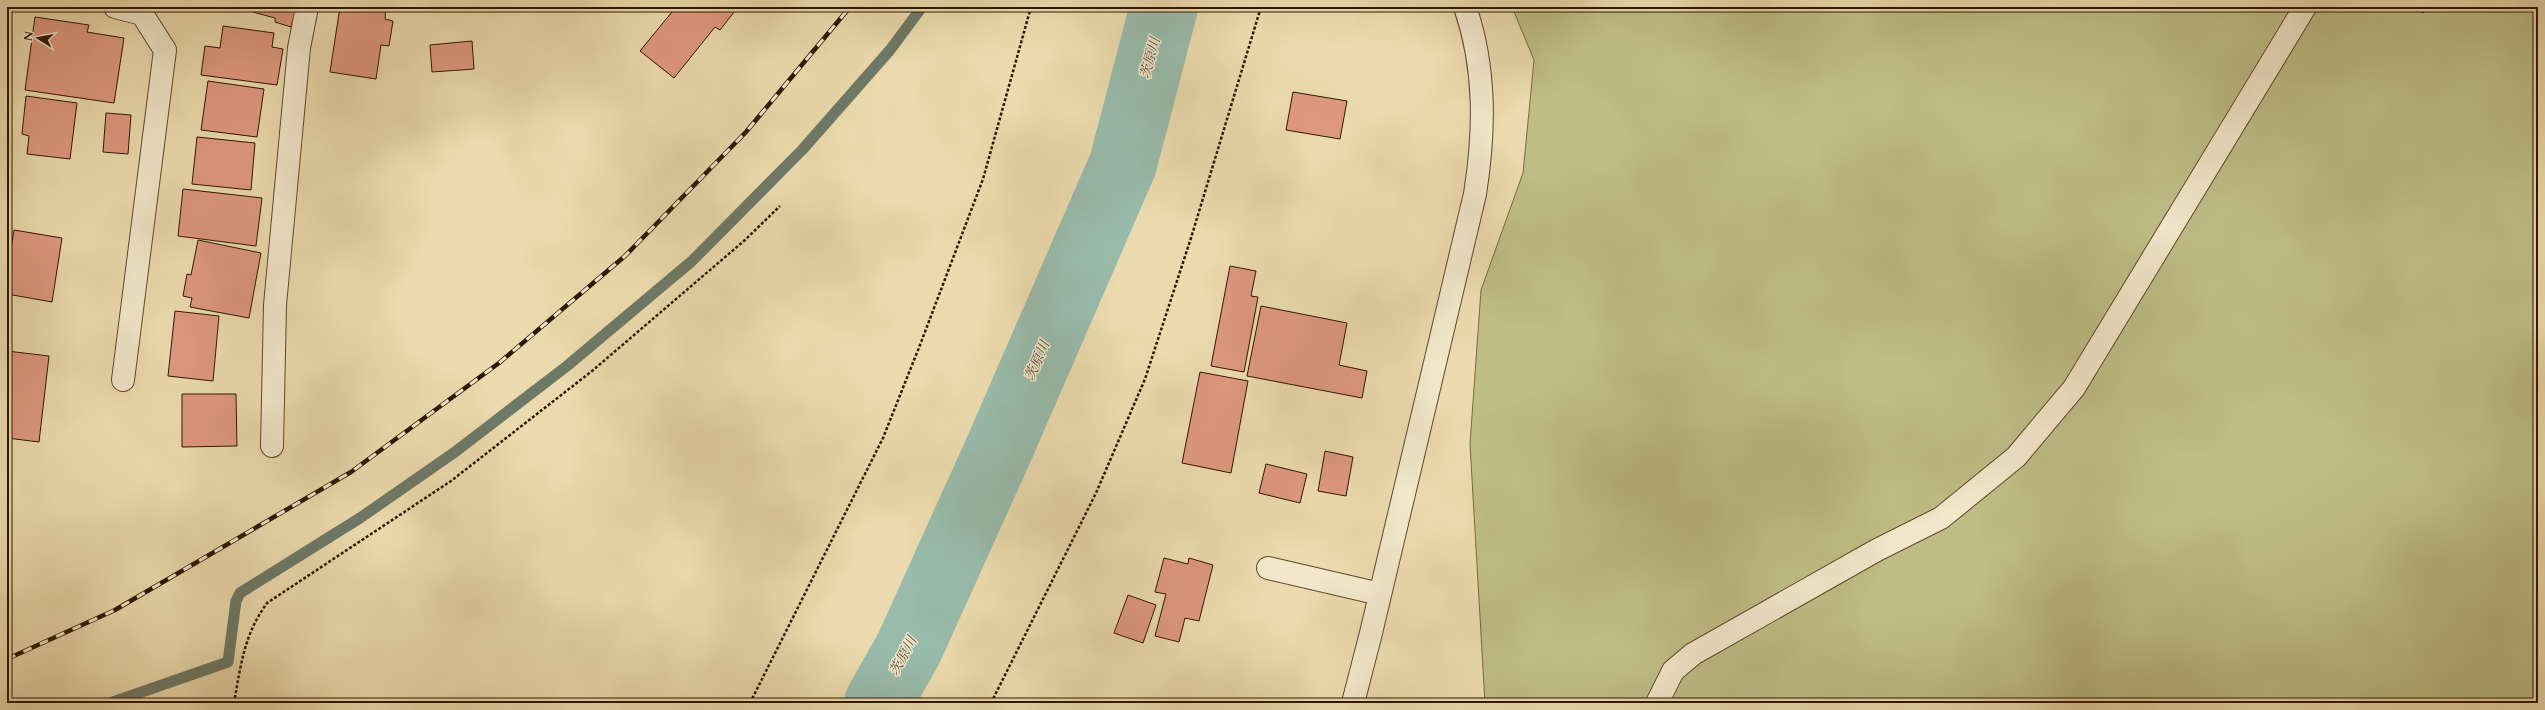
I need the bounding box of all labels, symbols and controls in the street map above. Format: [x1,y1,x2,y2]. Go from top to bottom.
north arrow [18,18,58,58]
text: N [20,30,37,42]
water label: 茨原川 [1135,33,1165,81]
water label: 茨原川 [1020,336,1055,384]
water label: 茨原川 [885,631,922,679]

